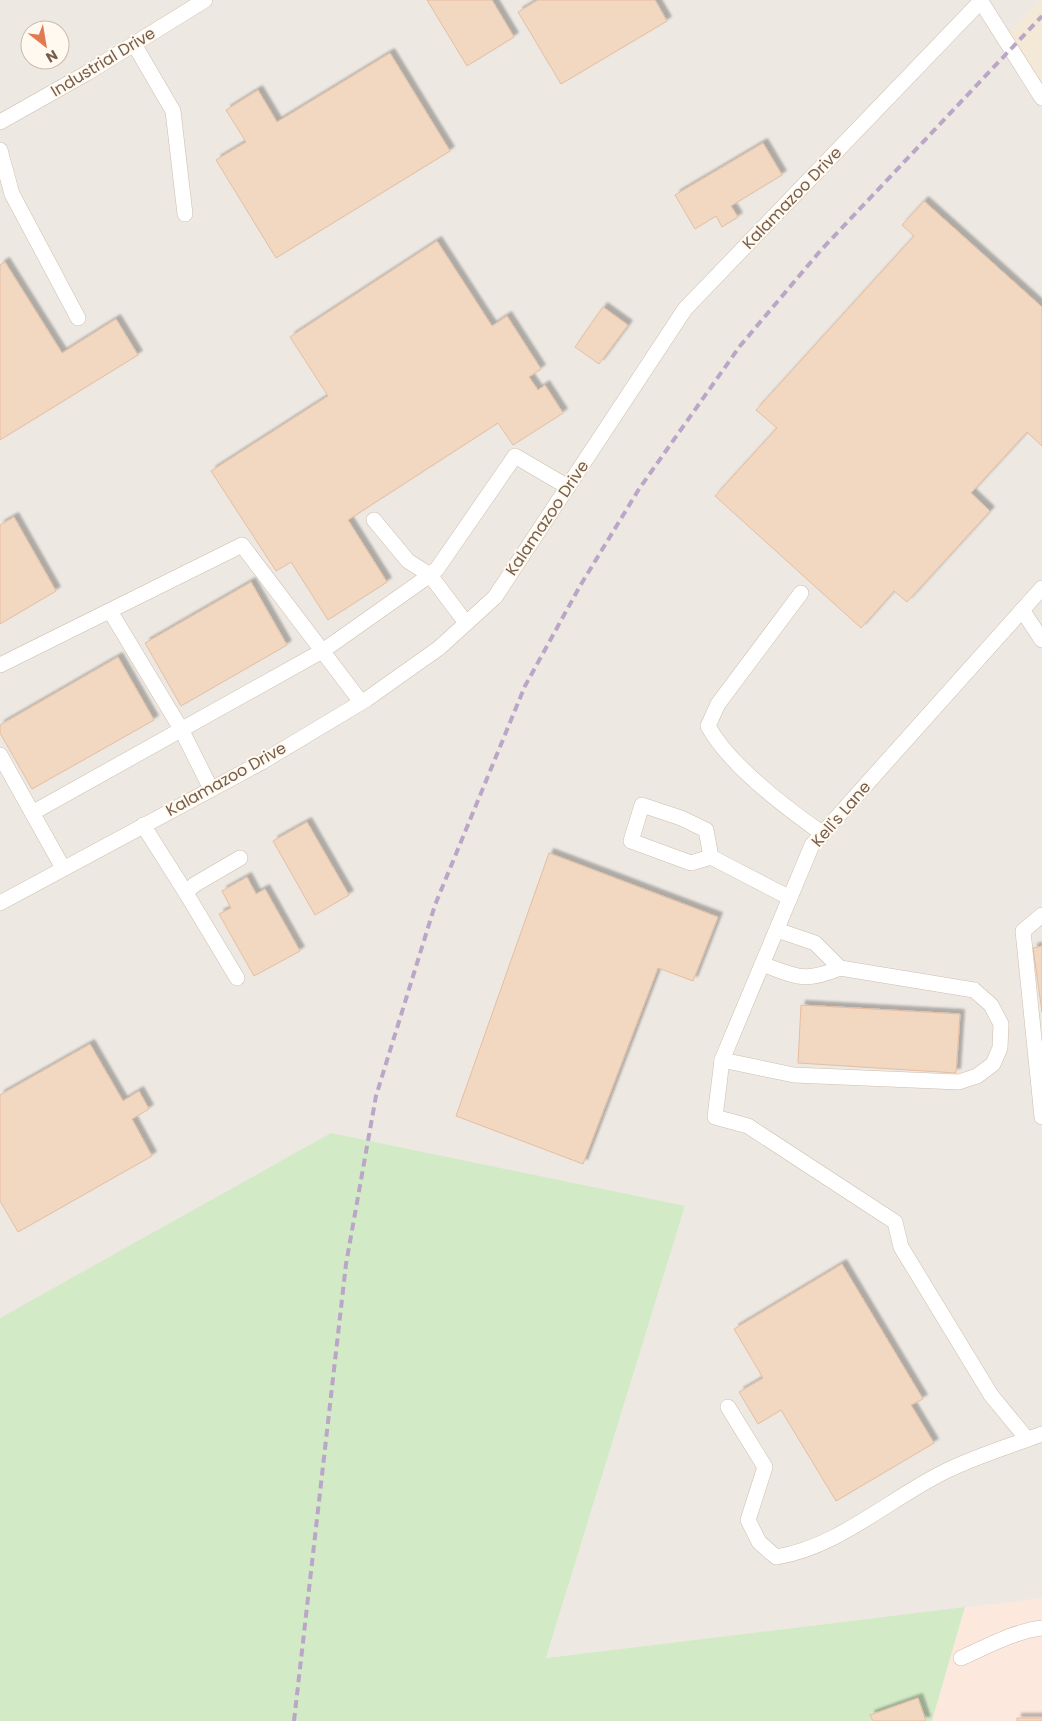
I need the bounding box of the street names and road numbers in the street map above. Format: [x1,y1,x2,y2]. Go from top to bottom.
street label: Industrial Drive [46,22,160,102]
street label: Kalamazoo Drive [737,142,847,254]
street label: Kalamazoo Drive [500,456,594,580]
street label: Kalamazoo Drive [162,736,291,822]
street label: Kell's Lane [806,776,876,852]

